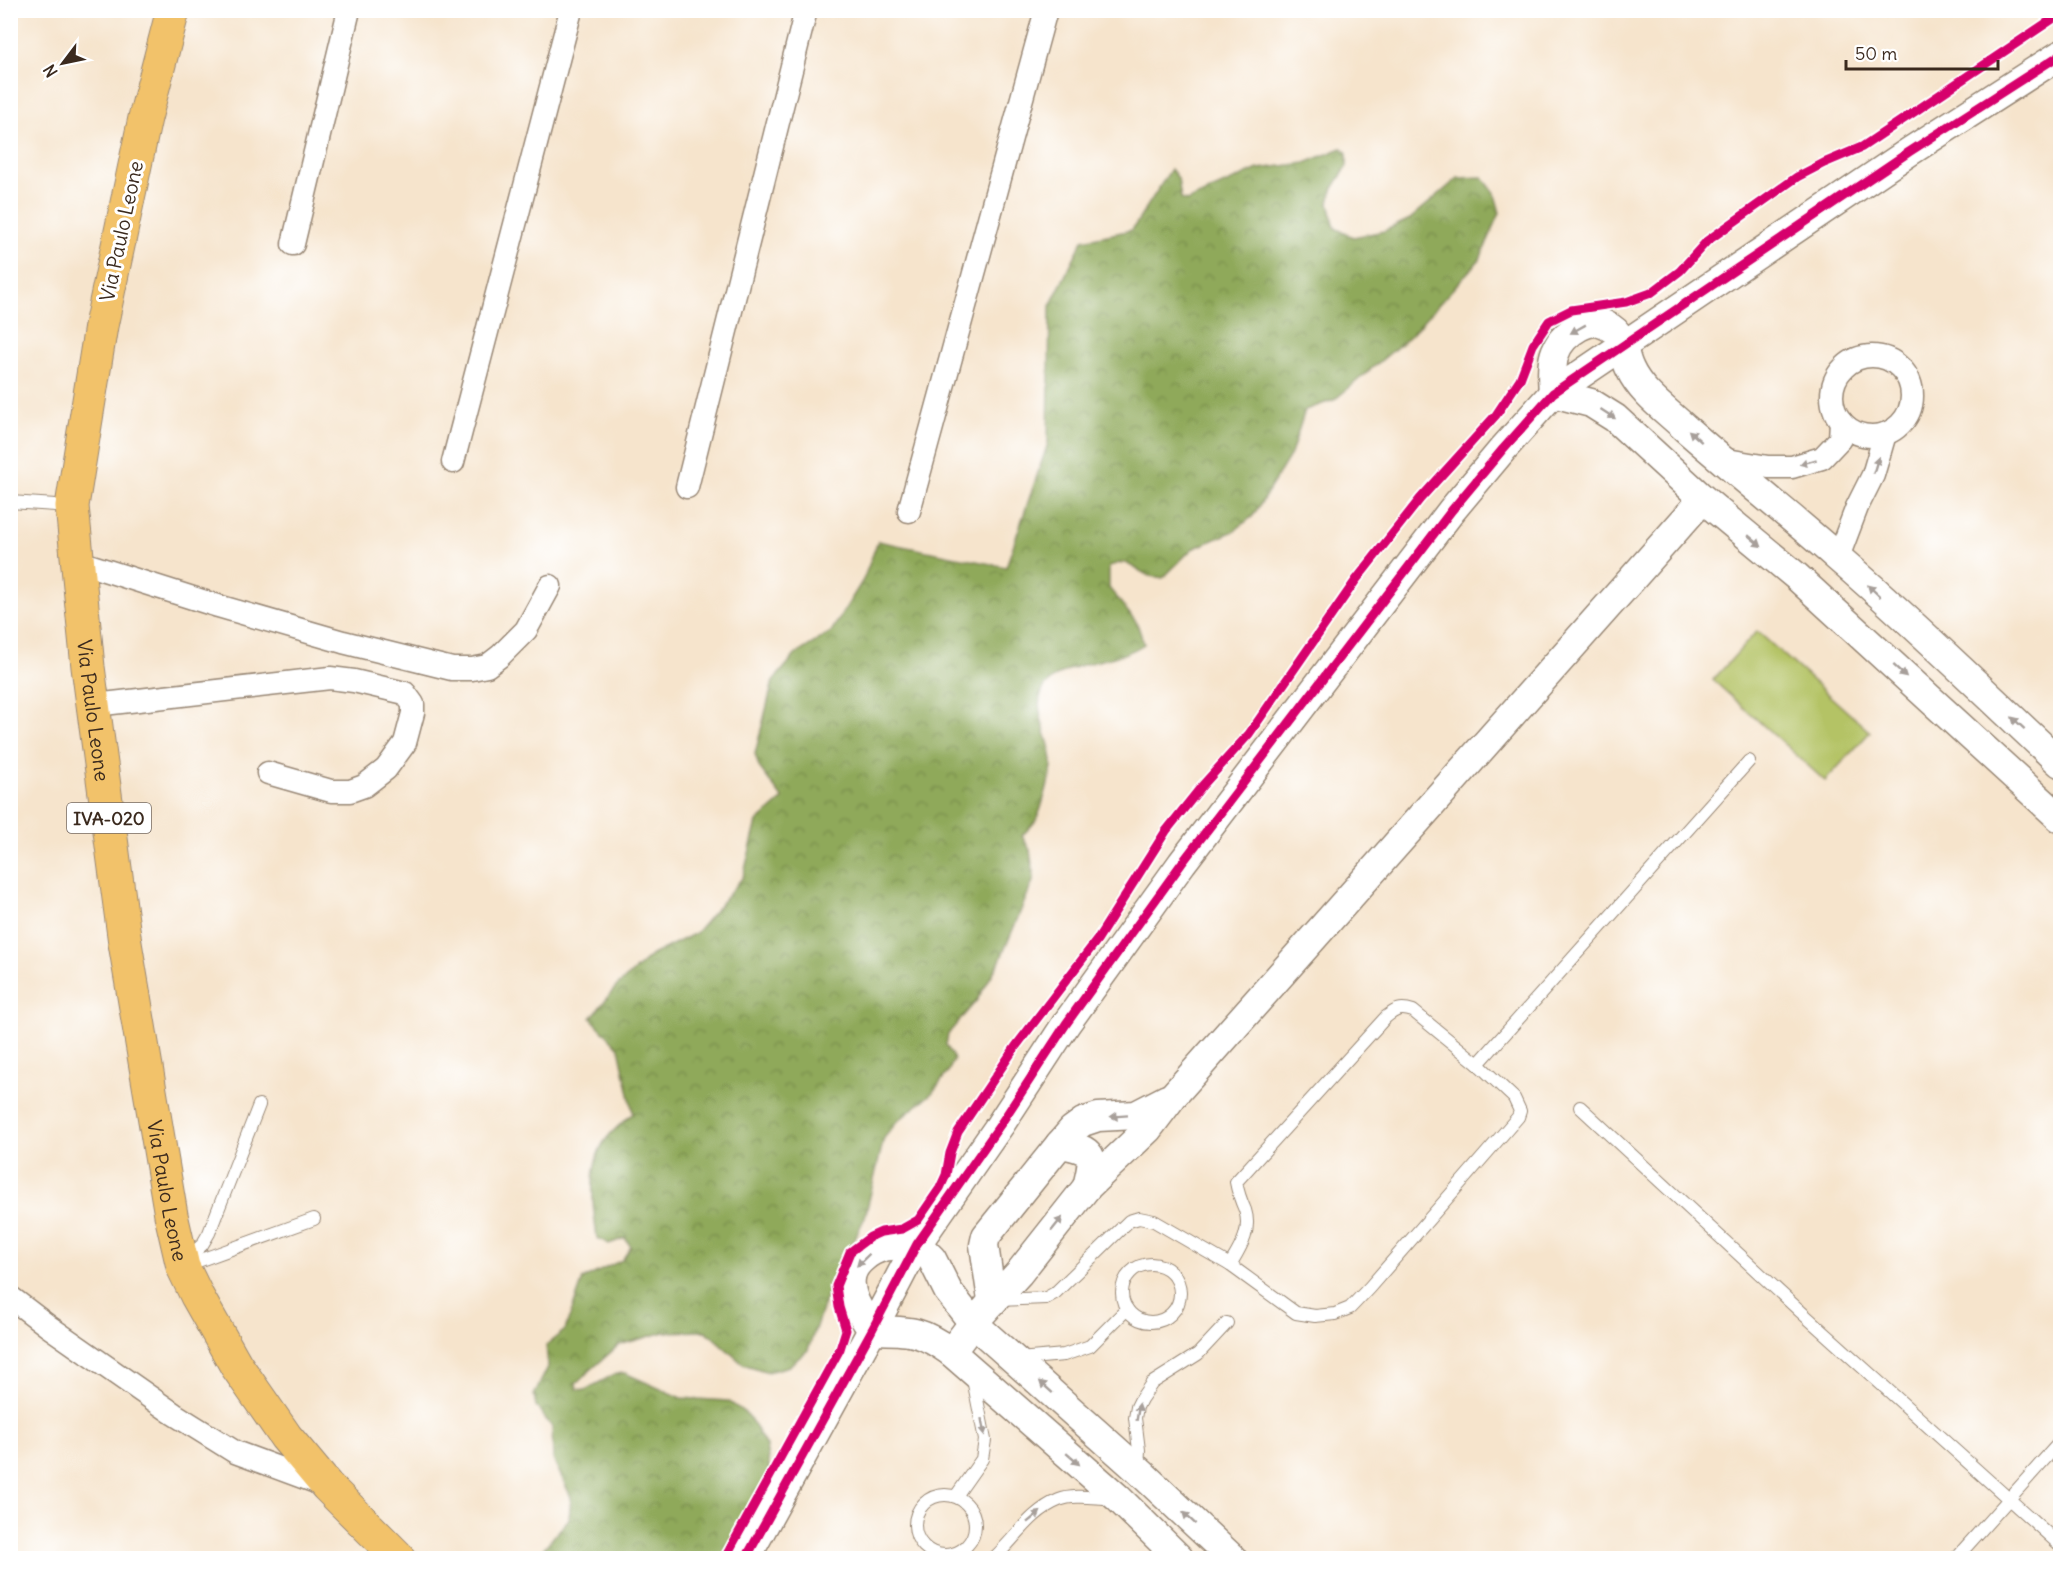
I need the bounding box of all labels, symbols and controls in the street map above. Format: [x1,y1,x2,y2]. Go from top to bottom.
north arrow [33,33,93,93]
scale bar [1846,33,1998,71]
text: 50 m [1855,42,1897,65]
text: N [39,61,62,81]
street label: Via Paulo Leone [94,159,148,303]
one-way arrow [1569,324,1586,334]
one-way arrow [1599,408,1616,419]
one-way arrow [1688,430,1703,443]
one-way arrow [1872,456,1881,474]
one-way arrow [1799,458,1817,467]
one-way arrow [1747,535,1763,548]
one-way arrow [1867,584,1882,598]
street label: Via Paulo Leone [73,638,116,783]
one-way arrow [1892,664,1907,677]
one-way arrow [2010,716,2025,730]
road number: IVA-020 [67,803,151,833]
one-way arrow [1110,1111,1129,1121]
street label: Via Paulo Leone [143,1118,194,1263]
one-way arrow [1051,1216,1064,1232]
one-way arrow [855,1253,870,1267]
one-way arrow [1039,1381,1054,1394]
one-way arrow [1133,1402,1142,1421]
one-way arrow [979,1418,988,1437]
one-way arrow [1065,1452,1080,1465]
one-way arrow [1027,1511,1042,1523]
one-way arrow [1183,1512,1197,1526]

